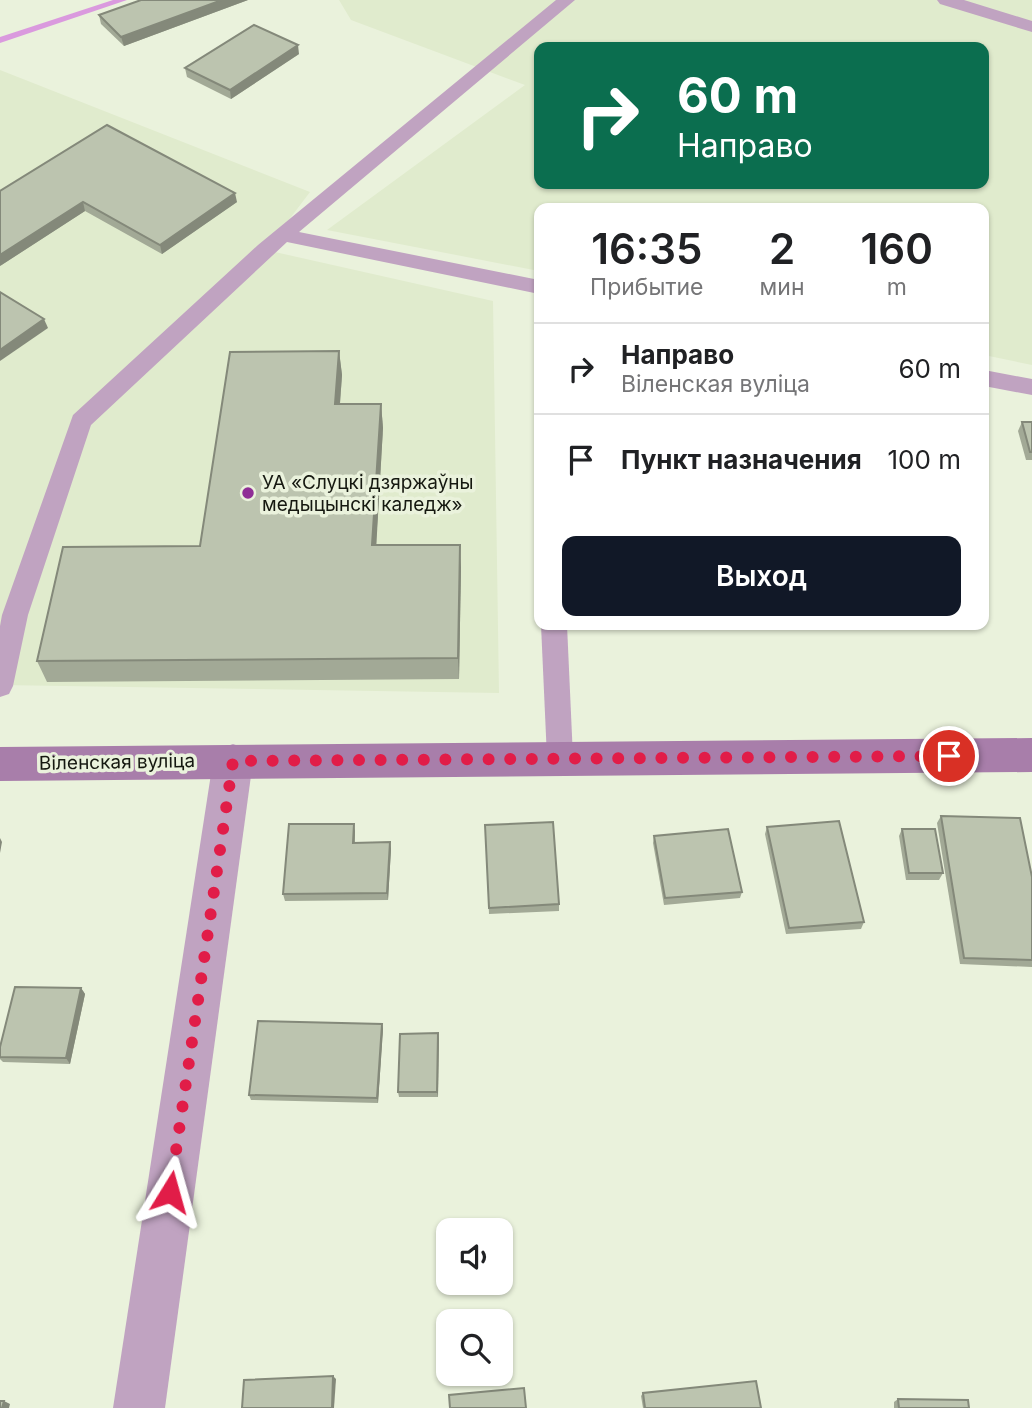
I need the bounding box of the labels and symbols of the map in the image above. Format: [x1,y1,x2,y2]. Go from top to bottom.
place label: УА «Слуцкі дзяржаўны медыцынскі каледж» [262,471,474,516]
marker: УА «Слуцкі дзяржаўны медыцынскі каледж» [240,485,256,501]
pin [919,726,979,786]
street label: Віленская вуліца [39,749,195,775]
position arrow [133,1155,207,1229]

